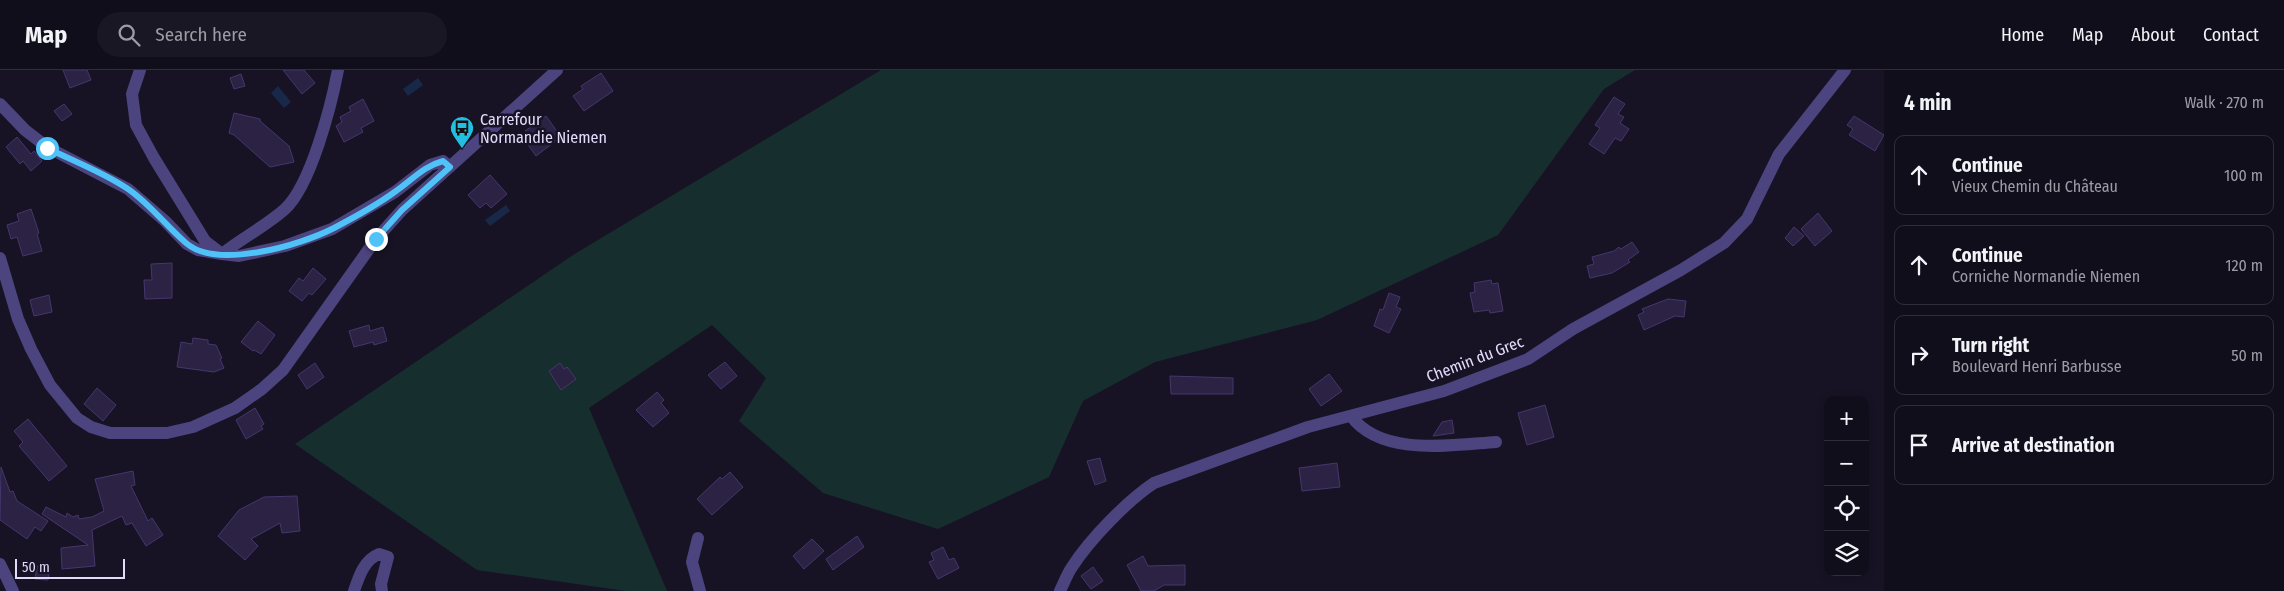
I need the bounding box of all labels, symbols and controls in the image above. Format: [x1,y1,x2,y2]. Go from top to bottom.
search box [97,12,447,57]
text: Map [25,21,67,49]
icon: search [115,21,143,49]
text: Search here [155,23,247,46]
text: Home [2001,24,2044,46]
text: Map [2072,24,2103,46]
text: About [2131,24,2175,46]
text: Contact [2203,24,2259,46]
text: 4 min [1904,90,1952,116]
text: Walk · 270 m [2185,93,2264,112]
place label: Carrefour Normandie Niemen [480,110,607,147]
bus stop icon: Carrefour Normandie Niemen [449,115,475,149]
route start [36,137,59,160]
text: Continue [1952,154,2023,177]
icon: ahead [1905,161,1933,189]
text: 100 m [2224,166,2263,185]
text: Vieux Chemin du Château [1952,177,2118,196]
route end [365,228,388,251]
text: Continue [1952,244,2023,267]
icon: ahead [1905,251,1933,279]
text: 120 m [2225,256,2263,275]
text: Corniche Normandie Niemen [1952,267,2140,286]
street label: Chemin du Grec [1424,332,1526,386]
text: Turn right [1952,334,2029,357]
icon: right [1905,341,1933,369]
text: 50 m [2231,346,2263,365]
text: Boulevard Henri Barbusse [1952,357,2122,376]
map controls [1824,396,1869,576]
button: + [1824,396,1869,441]
icon: arrive [1905,431,1933,459]
text: Arrive at destination [1952,434,2115,457]
button: − [1824,441,1869,486]
button: locate [1824,486,1869,531]
button: layers [1824,531,1869,576]
scale bar [15,556,125,579]
text: 50 m [22,559,50,576]

